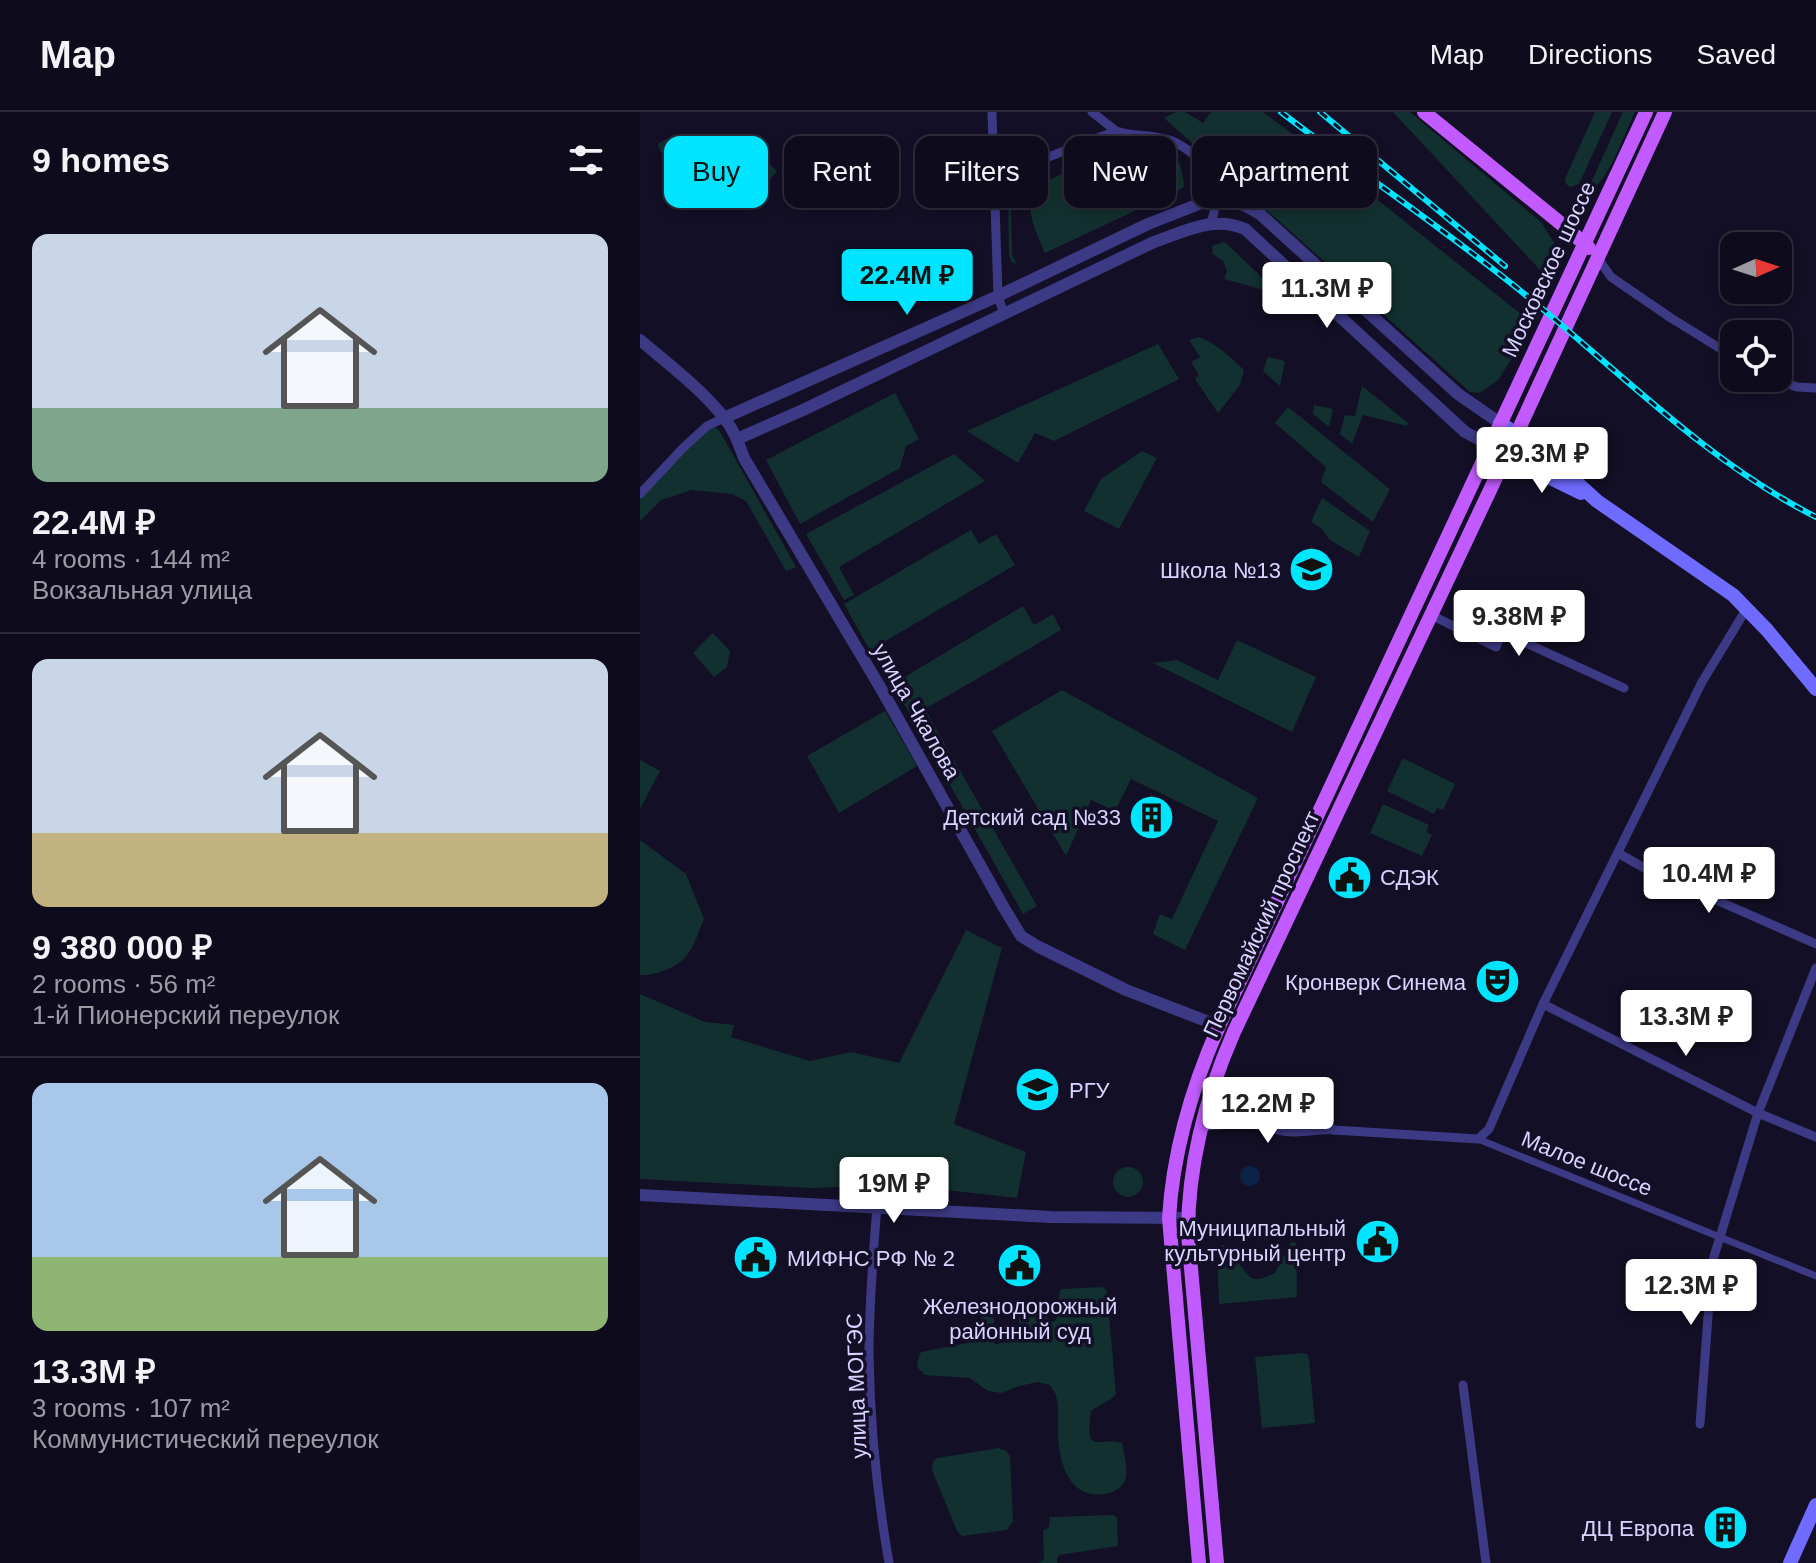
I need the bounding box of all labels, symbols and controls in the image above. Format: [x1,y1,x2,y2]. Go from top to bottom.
text: Map [40,34,116,76]
text: Map [1430,39,1484,70]
text: Directions [1528,39,1653,70]
text: Saved [1697,39,1776,70]
chip: Buy [664,136,768,208]
chip: Rent [784,136,899,208]
chip: Filters [915,136,1048,208]
chip: New [1064,136,1176,208]
chip: Apartment [1192,136,1377,208]
icon: filters [564,138,608,182]
text: 9 homes [32,141,170,179]
street label: Московское шоссе [1497,177,1600,361]
north arrow [1720,232,1792,304]
map controls [1720,232,1792,392]
pin: 22.4M ₽ [833,249,981,317]
text: 22.4M ₽ [860,260,954,290]
pin: 11.3M ₽ [1253,262,1401,330]
text: 11.3M ₽ [1280,273,1374,303]
icon: home [248,286,392,430]
button: locate [1720,320,1792,392]
pin: 29.3M ₽ [1468,427,1616,495]
text: 29.3M ₽ [1495,438,1589,468]
text: 22.4M ₽ [32,503,156,541]
text: 4 rooms · 144 m² [32,544,230,574]
school or university icon: Школа №13 [1288,546,1336,594]
place label: Школа №13 [1160,558,1281,583]
text: Вокзальная улица [32,575,252,605]
pin: 9.38M ₽ [1445,590,1593,658]
text: 9.38M ₽ [1472,601,1566,631]
street label: улица Чкалова [868,639,966,784]
icon: home [248,711,392,855]
building icon: Детский сад №33 [1128,793,1176,841]
place label: Детский сад №33 [943,805,1121,830]
street label: Первомайский проспект [1198,807,1325,1041]
pin: 10.4M ₽ [1635,847,1783,915]
public building icon: СДЭК [1325,853,1373,901]
text: 10.4M ₽ [1662,858,1756,888]
place label: СДЭК [1380,865,1439,890]
text: 9 380 000 ₽ [32,928,213,966]
theatre icon: Кронверк Синема [1473,958,1521,1006]
text: 2 rooms · 56 m² [32,969,216,999]
place label: Кронверк Синема [1285,970,1467,995]
pin: 13.3M ₽ [1612,990,1760,1058]
text: 1-й Пионерский переулок [32,1000,339,1030]
text: 13.3M ₽ [1639,1001,1733,1031]
school or university icon: РГУ [1014,1066,1062,1114]
pin: 12.2M ₽ [1194,1077,1342,1145]
place label: РГУ [1069,1078,1111,1103]
text: 12.2M ₽ [1221,1088,1315,1118]
street label: Малое шоссе [1518,1126,1656,1201]
icon: home [248,1135,392,1279]
pin: 19M ₽ [838,1157,950,1225]
text: 19M ₽ [858,1168,930,1198]
place label: Муниципальный культурный центр [1164,1216,1346,1266]
public building icon: Муниципальный культурный центр [1353,1217,1401,1265]
public building icon: МИФНС РФ № 2 [732,1234,780,1282]
public building icon: Железнодорожный районный суд [996,1241,1044,1289]
place label: МИФНС РФ № 2 [787,1246,955,1271]
pin: 12.3M ₽ [1617,1259,1765,1327]
text: 12.3M ₽ [1644,1270,1738,1300]
place label: Железнодорожный районный суд [923,1294,1117,1344]
street label: улица МОГЭС [841,1313,872,1459]
text: 13.3M ₽ [32,1352,156,1390]
text: 3 rooms · 107 m² [32,1393,230,1423]
text: Коммунистический переулок [32,1424,379,1454]
building icon: ДЦ Европа [1701,1504,1749,1552]
place label: ДЦ Европа [1582,1516,1695,1541]

